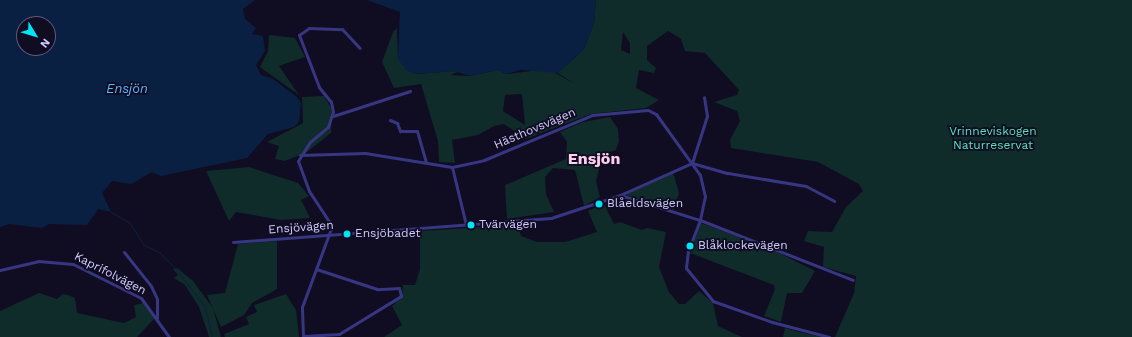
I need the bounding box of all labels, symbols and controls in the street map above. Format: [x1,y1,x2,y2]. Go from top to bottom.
north arrow [16,16,56,56]
text: N [37,36,53,50]
water label: Ensjön [106,81,148,97]
street label: Hästhovsvägen [492,105,578,153]
park label: Vrinneviskogen Naturreservat [949,125,1037,153]
district label: Ensjön [568,149,620,169]
place label: Blåeldsvägen [607,197,683,211]
marker: Blåeldsvägen [594,199,604,209]
place label: Tvärvägen [479,218,537,232]
street label: Ensjövägen [268,219,334,237]
marker: Tvärvägen [466,220,476,230]
place label: Ensjöbadet [355,227,420,241]
marker: Ensjöbadet [342,229,352,239]
place label: Blåklockevägen [698,239,788,253]
marker: Blåklockevägen [685,241,695,251]
street label: Kaprifolvägen [72,250,148,298]

